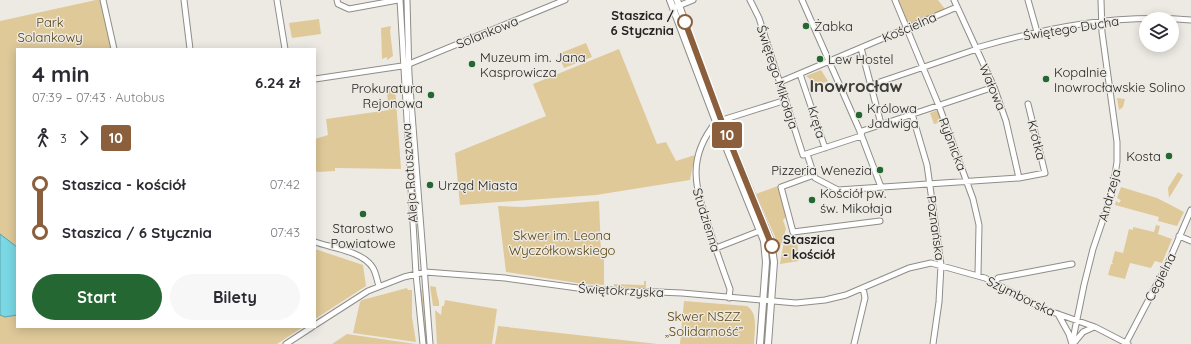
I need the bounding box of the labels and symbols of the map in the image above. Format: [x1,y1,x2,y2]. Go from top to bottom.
place label: Staszica / 6 Stycznia [610,7,674,38]
street label: Kościelna [879,8,939,46]
street label: Solankowa [454,12,520,52]
street label: Świętego Ducha [1022,13,1120,43]
park label: Park Solankowy [17,14,83,45]
marker: Staszica / 6 Stycznia [677,14,693,30]
place label: Żabka [814,18,853,34]
marker: Żabka [801,21,811,31]
street label: Świętego Mikołaja [754,23,802,131]
place label: Muzeum im. Jana Kasprowicza [480,49,586,80]
place label: Lew Hostel [828,51,894,67]
marker: Lew Hostel [815,54,825,64]
marker: Muzeum im. Jana Kasprowicza [467,59,477,69]
street label: Wałowa [976,61,1010,113]
place label: Kopalnie Inowrocławskie Solino [1054,64,1185,95]
marker: Kopalnie Inowrocławskie Solino [1041,74,1051,84]
district label: Inowrocław [809,75,903,96]
place label: Prokuratura Rejonowa [351,80,423,111]
marker: Prokuratura Rejonowa [426,90,436,100]
place label: Królowa Jadwiga [867,100,919,131]
street label: Kręta [805,104,829,140]
marker: Królowa Jadwiga [854,110,864,120]
street label: Rybnicka [936,115,970,173]
street label: Krótka [1024,118,1050,162]
line badge: 10 [709,122,745,148]
street label: Aleja Ratuszowa [398,123,420,223]
place label: Kosta [1126,148,1161,164]
marker: Kosta [1164,151,1174,161]
place label: Pizzeria Wenezia [771,162,872,178]
marker: Pizzeria Wenezia [875,165,885,175]
street label: Andrzeja [1094,167,1124,223]
place label: Urząd Miasta [438,177,518,193]
marker: Urząd Miasta [425,180,435,190]
place label: Kościół pw. św. Mikołaja [820,185,892,216]
street label: Studzienna [690,186,724,254]
marker: Kościół pw. św. Mikołaja [807,195,817,205]
street label: Poznańska [924,195,948,261]
marker: Starostwo Powiatowe [358,209,368,219]
place label: Starostwo Powiatowe [330,220,396,251]
park label: Skwer im. Leona Wyczółkowskiego [509,227,616,258]
place label: Staszica - kościół [783,231,835,262]
marker: Staszica - kościół [764,238,780,254]
street label: Cegielna [1141,250,1179,304]
street label: Szymborska [984,273,1058,319]
street label: Świętokrzyska [578,280,664,300]
park label: Skwer NSZZ „Solidarność” [665,308,743,339]

